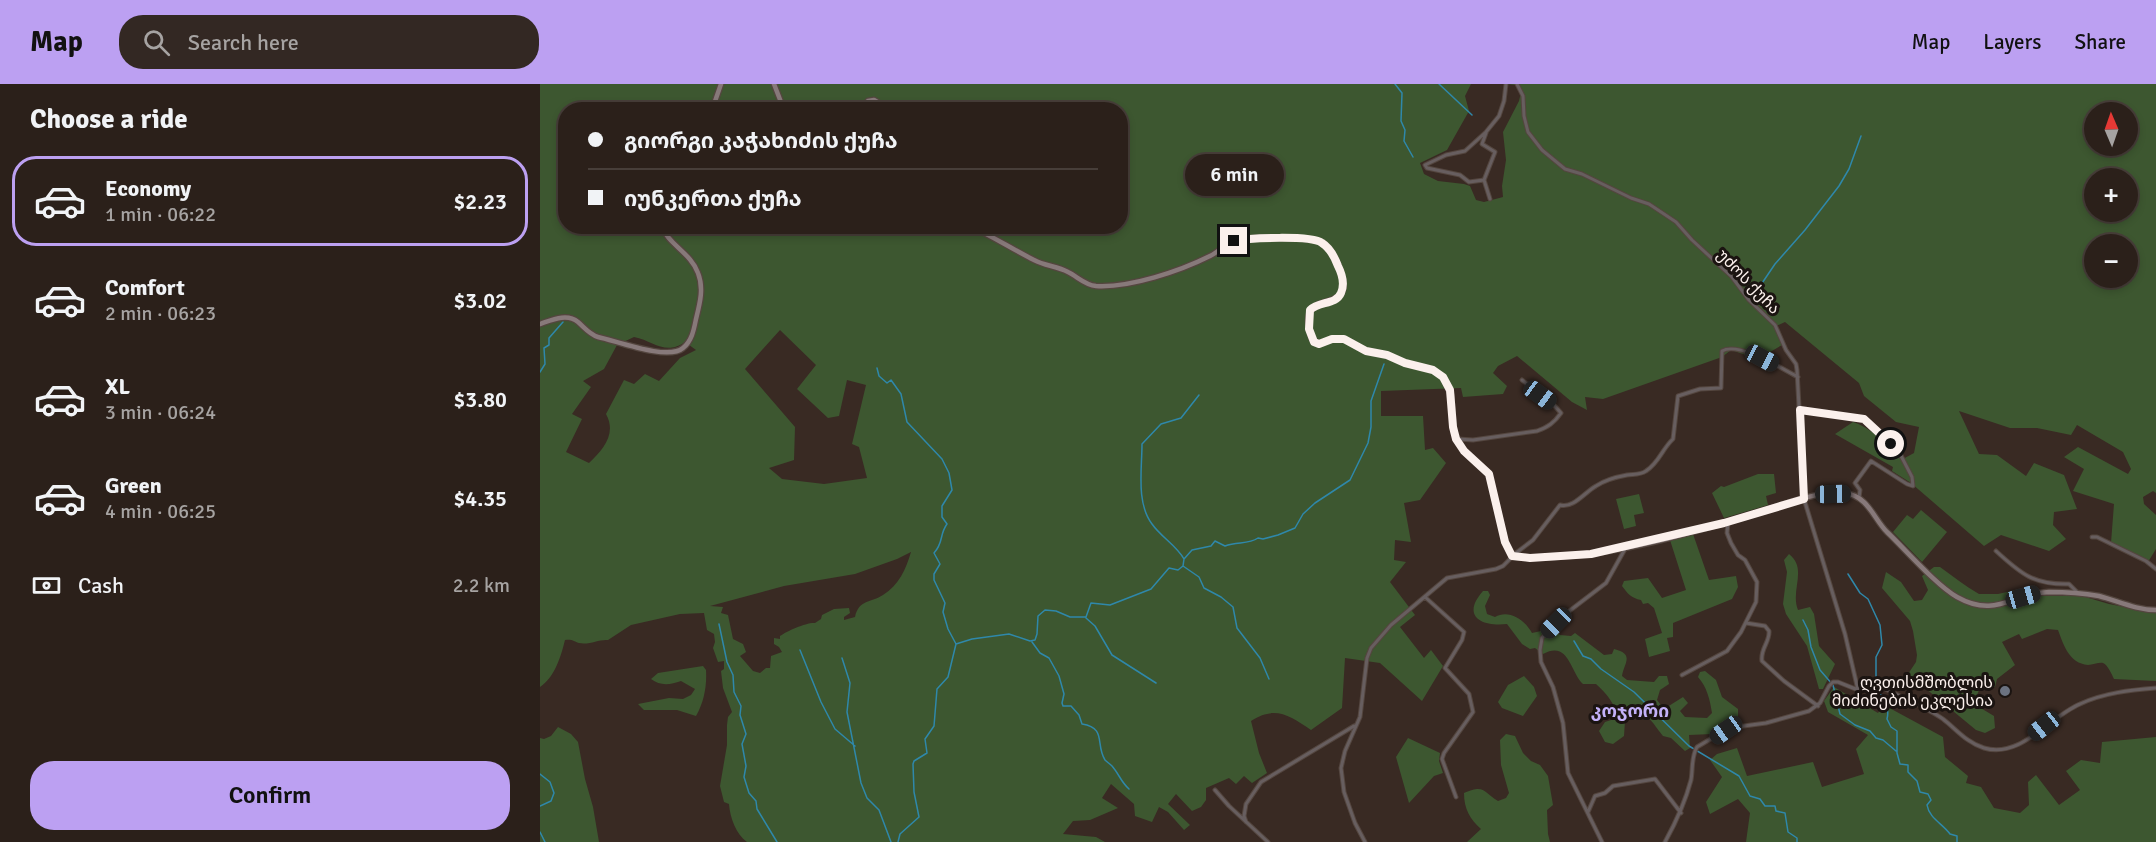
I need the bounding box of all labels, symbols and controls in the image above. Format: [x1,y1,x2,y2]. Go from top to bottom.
search box [119,15,539,69]
text: Map [30,25,83,59]
icon: search [140,26,173,59]
text: Search here [188,29,299,56]
text: Map [1912,29,1950,55]
text: Layers [1983,29,2041,55]
text: Share [2074,29,2126,55]
north arrow [2084,102,2138,156]
map controls [2084,102,2138,288]
text: Choose a ride [30,103,188,136]
text: გიორგი კაჭახიძის ქუჩა [624,127,898,154]
callout: 6 min [1184,154,1284,196]
text: 6 min [1211,162,1258,187]
button: + [2084,168,2138,222]
icon: car [33,174,87,228]
text: Economy [105,175,191,202]
text: იუნკერთა ქუჩა [624,185,802,212]
text: $2.23 [453,188,507,215]
text: 1 min · 06:22 [105,202,216,227]
route end [1220,227,1247,254]
button: − [2084,234,2138,288]
street label: უძოს ქუჩა [1712,245,1784,318]
icon: car [33,273,87,327]
text: Comfort [105,274,185,301]
text: $3.02 [453,287,507,314]
text: 2 min · 06:23 [105,301,216,326]
car [1742,342,1782,374]
icon: car [33,372,87,426]
text: XL [105,373,130,400]
car [1520,377,1560,413]
text: $3.80 [453,386,507,413]
text: 3 min · 06:24 [105,400,216,425]
route start [1877,430,1904,457]
icon: car [33,471,87,525]
text: Green [105,472,162,499]
text: $4.35 [453,485,507,512]
car [1815,485,1851,503]
text: 4 min · 06:25 [105,499,216,524]
icon: cash [30,569,63,602]
text: Cash [78,572,124,599]
text: 2.2 km [453,573,510,598]
car [2003,583,2043,611]
car [1537,604,1575,642]
place label: ღვთისმშობლის მიძინების ეკლესია [1832,673,1993,711]
marker: ღვთისმშობლის მიძინების ეკლესია [1998,684,2012,698]
district label: კოჯორი [1591,700,1669,722]
car [2024,708,2064,744]
car [1706,712,1746,748]
button: Confirm [30,761,510,830]

